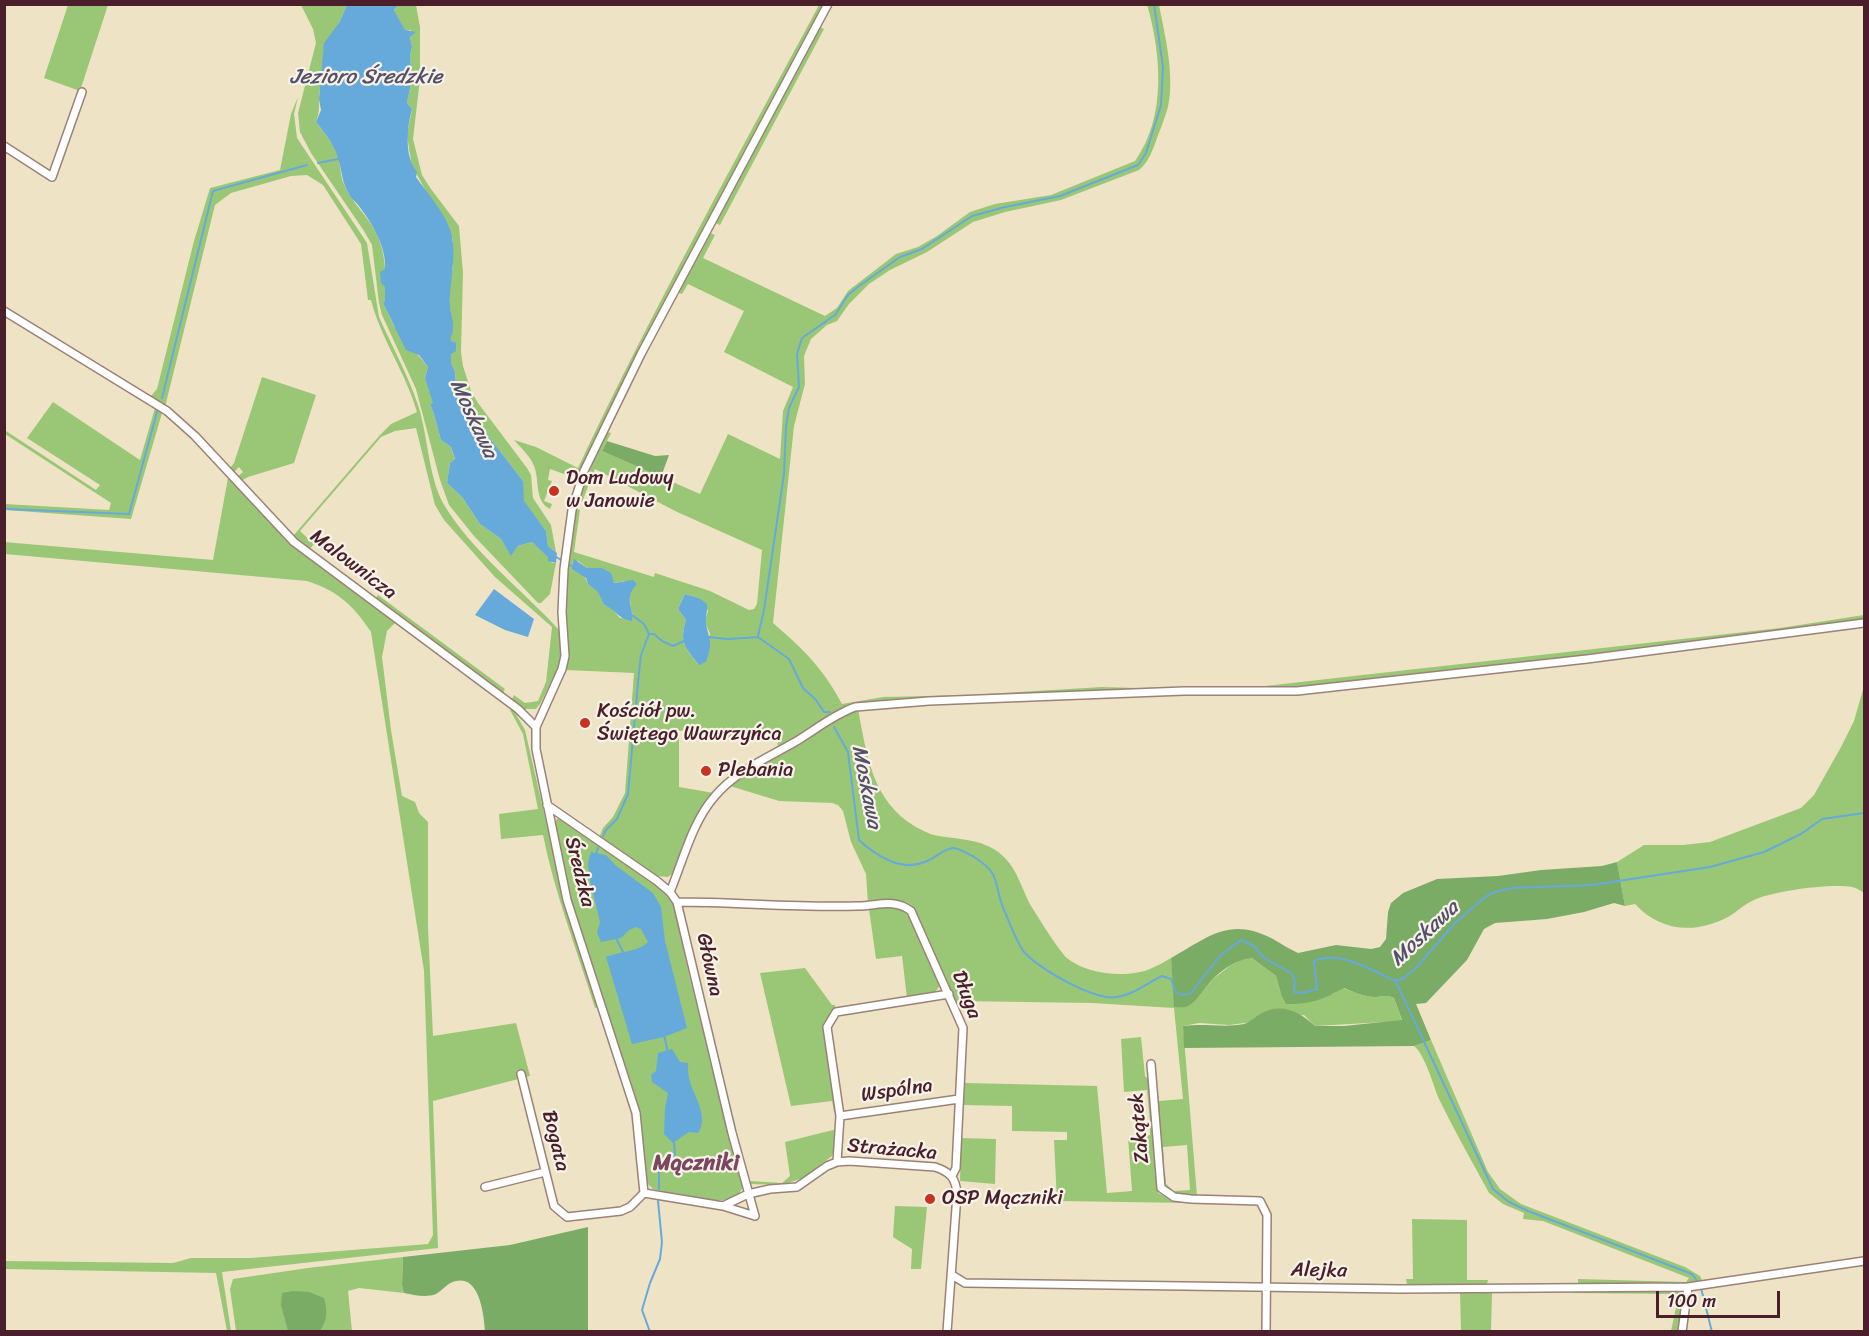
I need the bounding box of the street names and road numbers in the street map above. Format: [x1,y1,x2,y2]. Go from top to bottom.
street label: Malownicza [305,525,401,605]
street label: Średzka [559,834,599,910]
street label: Główna [691,931,727,999]
street label: Długa [946,968,986,1022]
street label: Wspólna [860,1074,934,1108]
street label: Zakątek [1125,1091,1155,1165]
street label: Bogata [536,1108,574,1174]
street label: Strażacka [846,1134,938,1166]
street label: Alejka [1291,1259,1347,1283]

